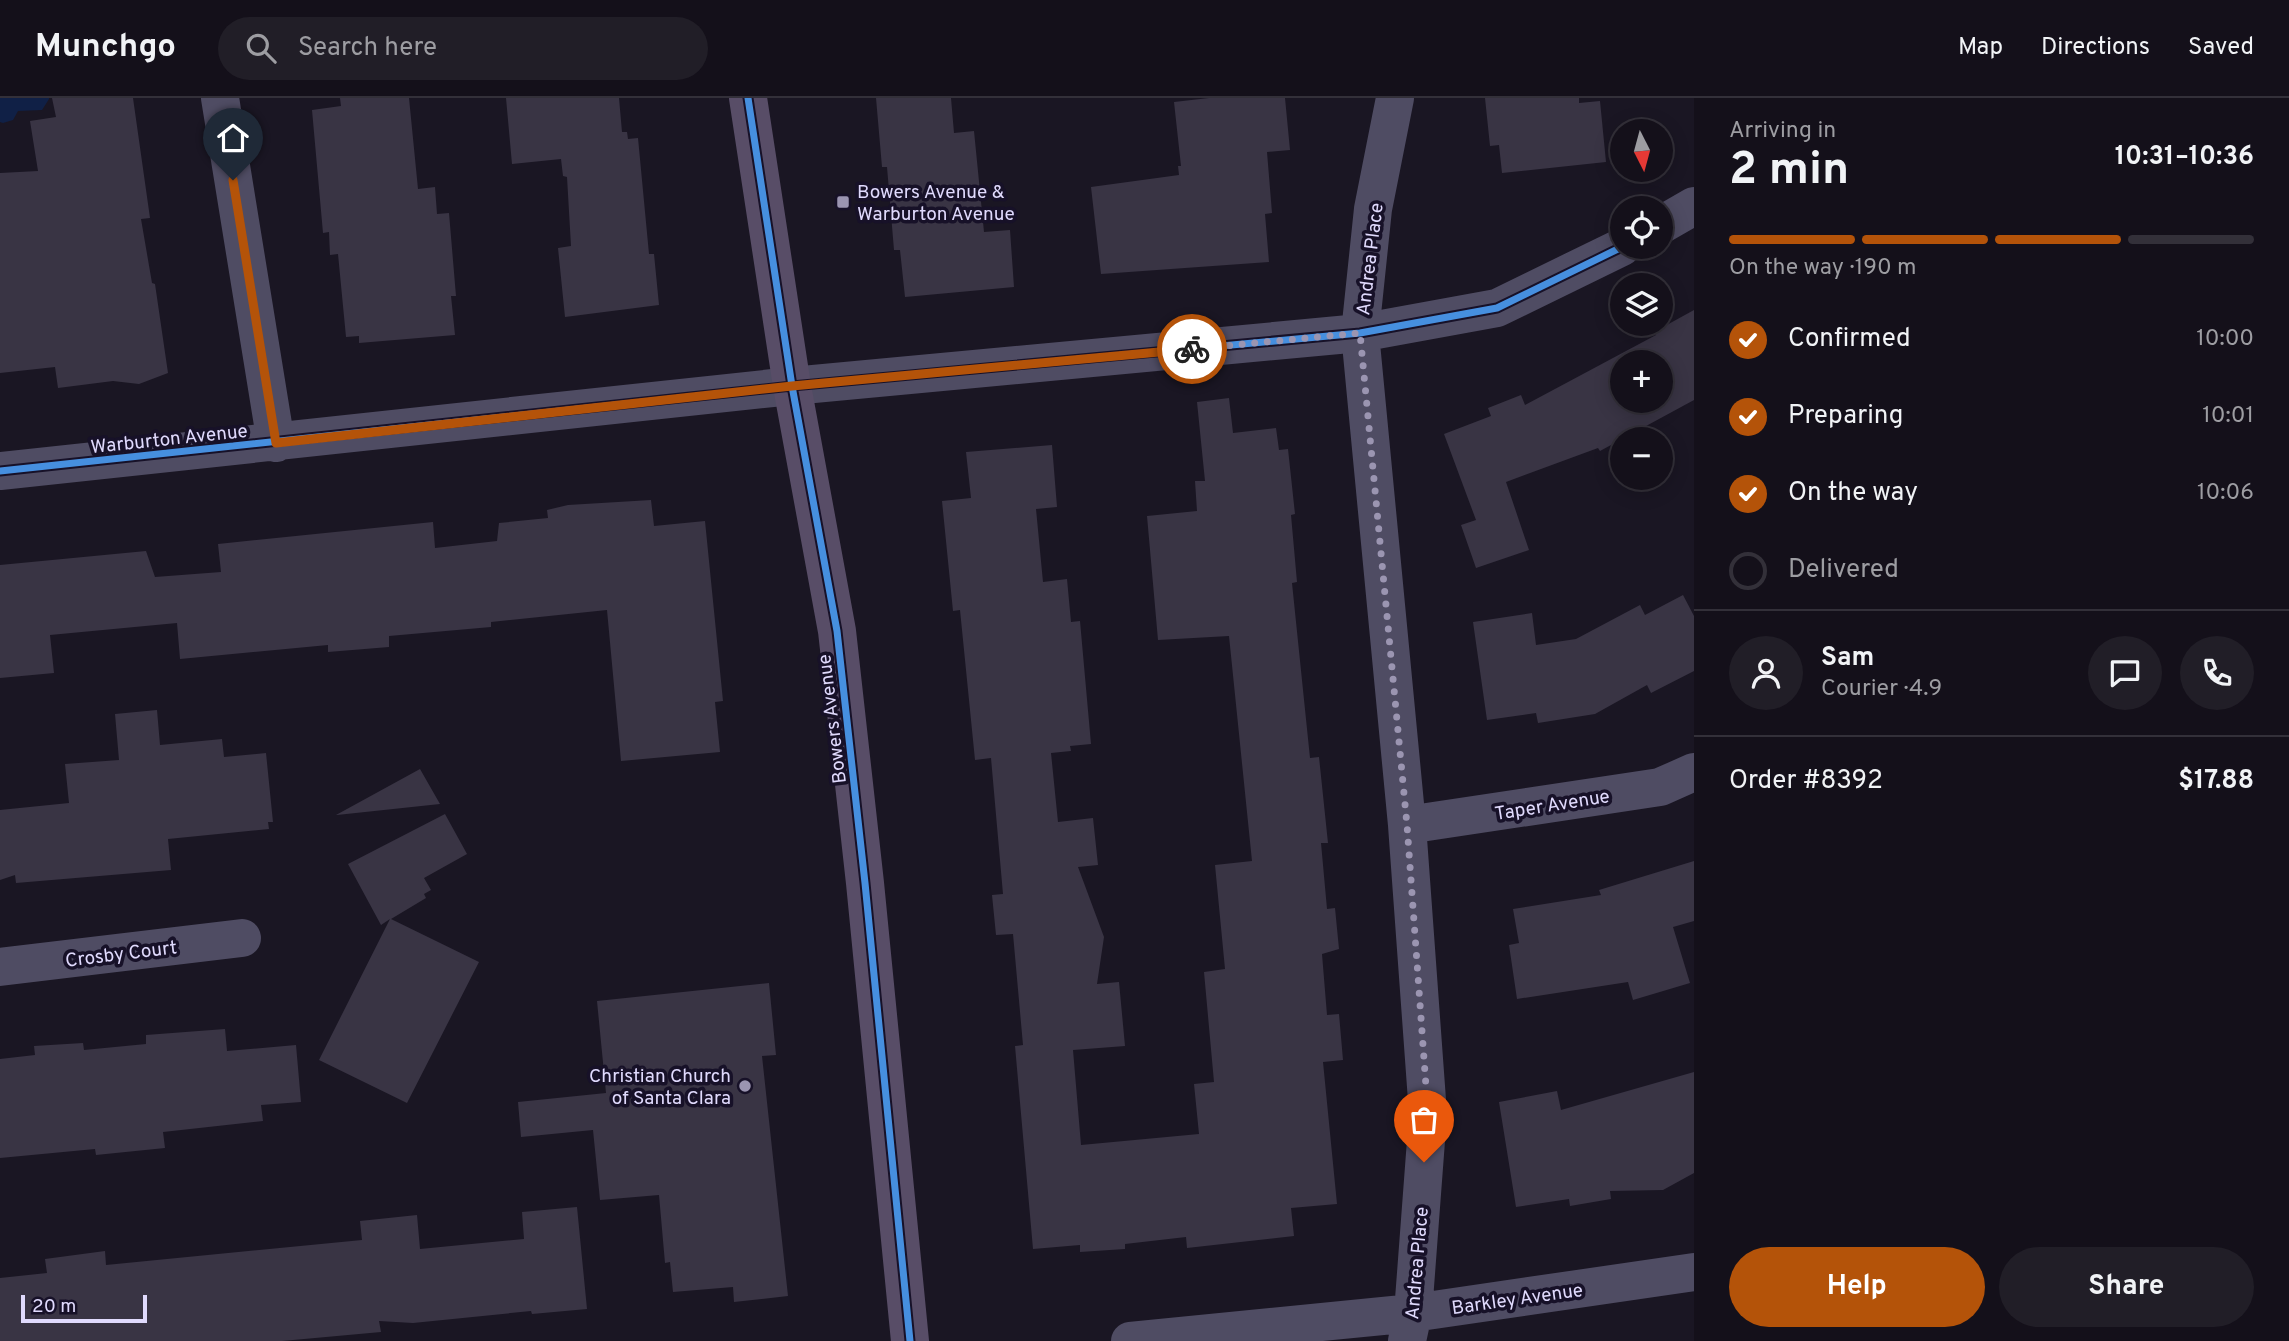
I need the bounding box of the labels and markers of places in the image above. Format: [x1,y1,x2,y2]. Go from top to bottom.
pin [203,108,263,180]
place label: Bowers Avenue & Warburton Avenue [857,181,1015,227]
marker: Bowers Avenue & Warburton Avenue [835,194,851,210]
place label: Christian Church of Santa Clara [589,1065,731,1111]
marker: Christian Church of Santa Clara [737,1078,753,1094]
pin [1394,1090,1454,1162]

